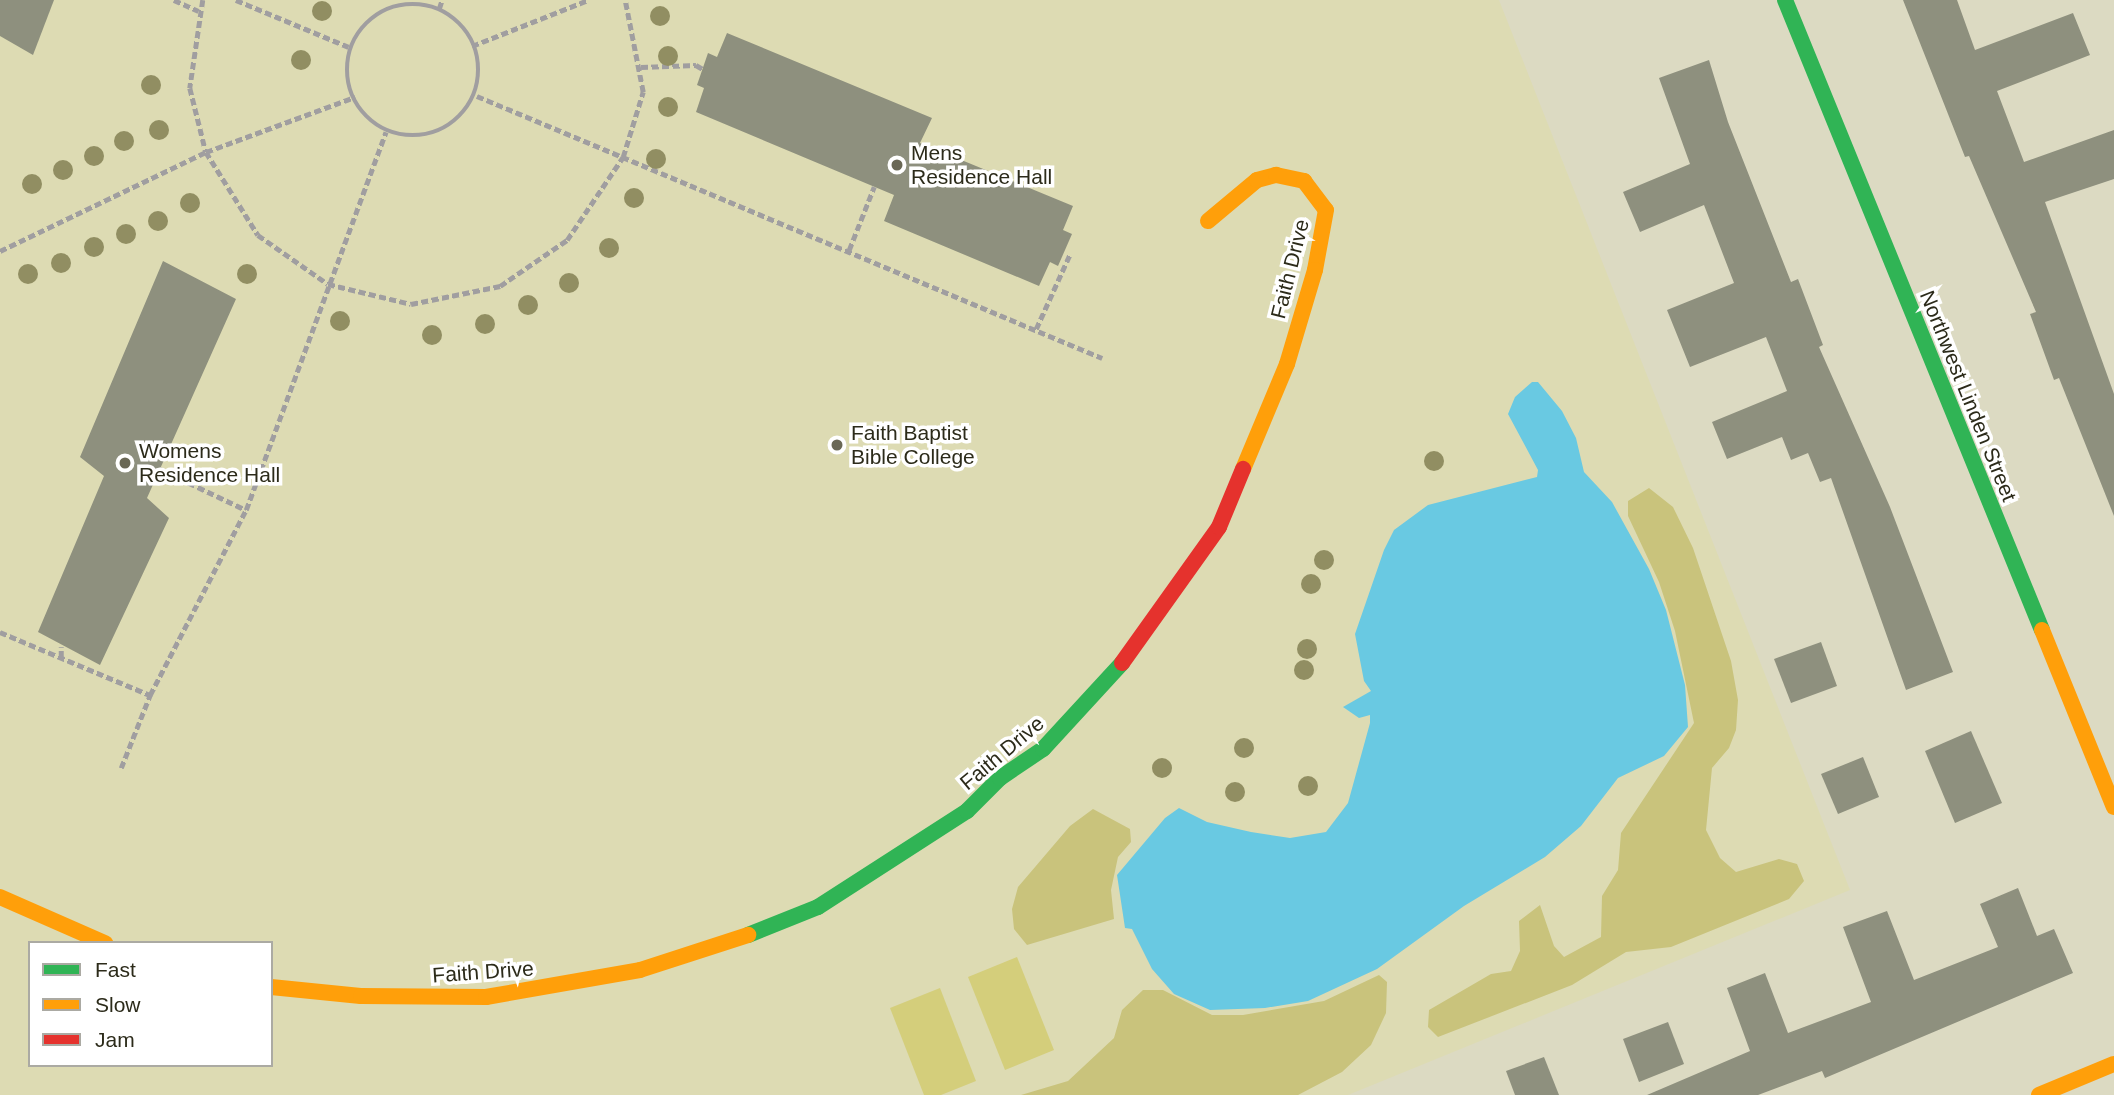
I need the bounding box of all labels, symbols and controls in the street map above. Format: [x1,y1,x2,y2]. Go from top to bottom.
place label: Mens Residence Hall [911,140,1052,190]
marker: Mens Residence Hall [889,157,905,173]
street label: Faith Drive [1265,217,1315,321]
street label: Northwest Linden Street [1914,287,2022,505]
place label: Faith Baptist Bible College [851,420,975,470]
marker: Faith Baptist Bible College [829,437,845,453]
place label: Womens Residence Hall [139,438,280,488]
marker: Womens Residence Hall [117,455,133,471]
street label: Faith Drive [955,711,1049,795]
legend [28,941,273,1067]
street label: Faith Drive [431,956,535,988]
text: Fast [95,958,136,981]
text: Slow [95,993,141,1016]
text: Jam [95,1028,135,1051]

